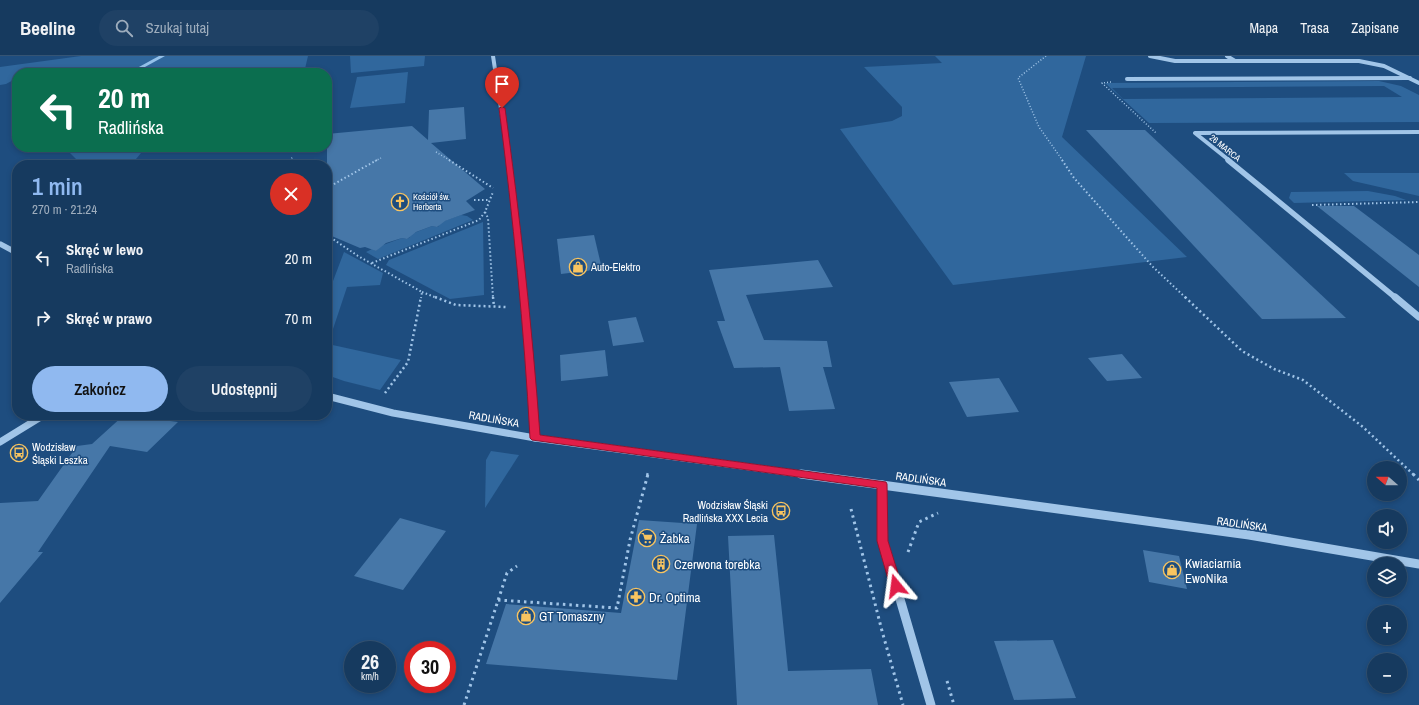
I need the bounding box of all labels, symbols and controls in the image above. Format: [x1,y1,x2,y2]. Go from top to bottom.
search box [99,10,379,46]
text: Beeline [20,15,75,41]
icon: search [113,17,135,39]
text: Szukaj tutaj [145,17,209,38]
text: Mapa [1249,19,1278,37]
text: Trasa [1300,19,1329,37]
text: Zapisane [1351,19,1399,37]
pin [485,67,519,108]
icon: arrive [491,73,513,95]
text: 20 m [98,79,150,117]
icon: left [32,84,84,136]
text: Radlińska [98,115,164,140]
street label: 26 MARCA [1207,132,1243,164]
text: 1 min [32,170,83,202]
button: close [270,173,312,215]
place label: Kościół św. Herberta [413,191,450,213]
church icon: Kościół św. Herberta [390,192,410,212]
text: 270 m · 21:24 [32,201,97,218]
text: Skręć w lewo [66,239,143,260]
icon: left [32,247,54,269]
text: 20 m [285,248,312,269]
shop icon: Auto-Elektro [568,257,588,277]
text: Radlińska [66,260,113,277]
place label: Auto-Elektro [590,260,641,274]
icon: right [32,307,54,329]
text: Skręć w prawo [66,308,152,329]
text: 70 m [285,308,312,329]
button: Zakończ [32,366,168,412]
button: Udostępnij [176,366,312,412]
street label: RADLIŃSKA [468,408,521,431]
place label: Wodzisław Śląski Leszka [32,440,88,467]
bus stop icon: Wodzisław Śląski Leszka [9,443,29,463]
north arrow [1367,461,1407,501]
map controls [1367,461,1407,693]
street label: RADLIŃSKA [895,469,948,490]
place label: Wodzisław Śląski Radlińska XXX Lecia [683,498,768,525]
bus stop icon: Wodzisław Śląski Radlińska XXX Lecia [771,501,791,521]
button: sound [1367,509,1407,549]
street label: RADLIŃSKA [1216,514,1269,535]
supermarket icon: Żabka [637,528,657,548]
place label: Żabka [660,530,690,547]
building icon: Czerwona torebka [651,554,671,574]
place label: Kwiaciarnia EwoNika [1185,555,1241,587]
place label: Czerwona torebka [674,556,761,573]
button: layers [1367,557,1407,597]
shop icon: Kwiaciarnia EwoNika [1162,560,1182,580]
position arrow [875,565,917,607]
pharmacy icon: Dr. Optima [626,587,646,607]
place label: Dr. Optima [649,589,701,606]
button: + [1367,605,1407,645]
shop icon: GT Tomaszny [516,606,536,626]
place label: GT Tomaszny [539,608,605,625]
speed limit sign: 30 [404,641,456,693]
text: 26 [361,648,379,675]
button: − [1367,653,1407,693]
text: km/h [361,670,379,683]

